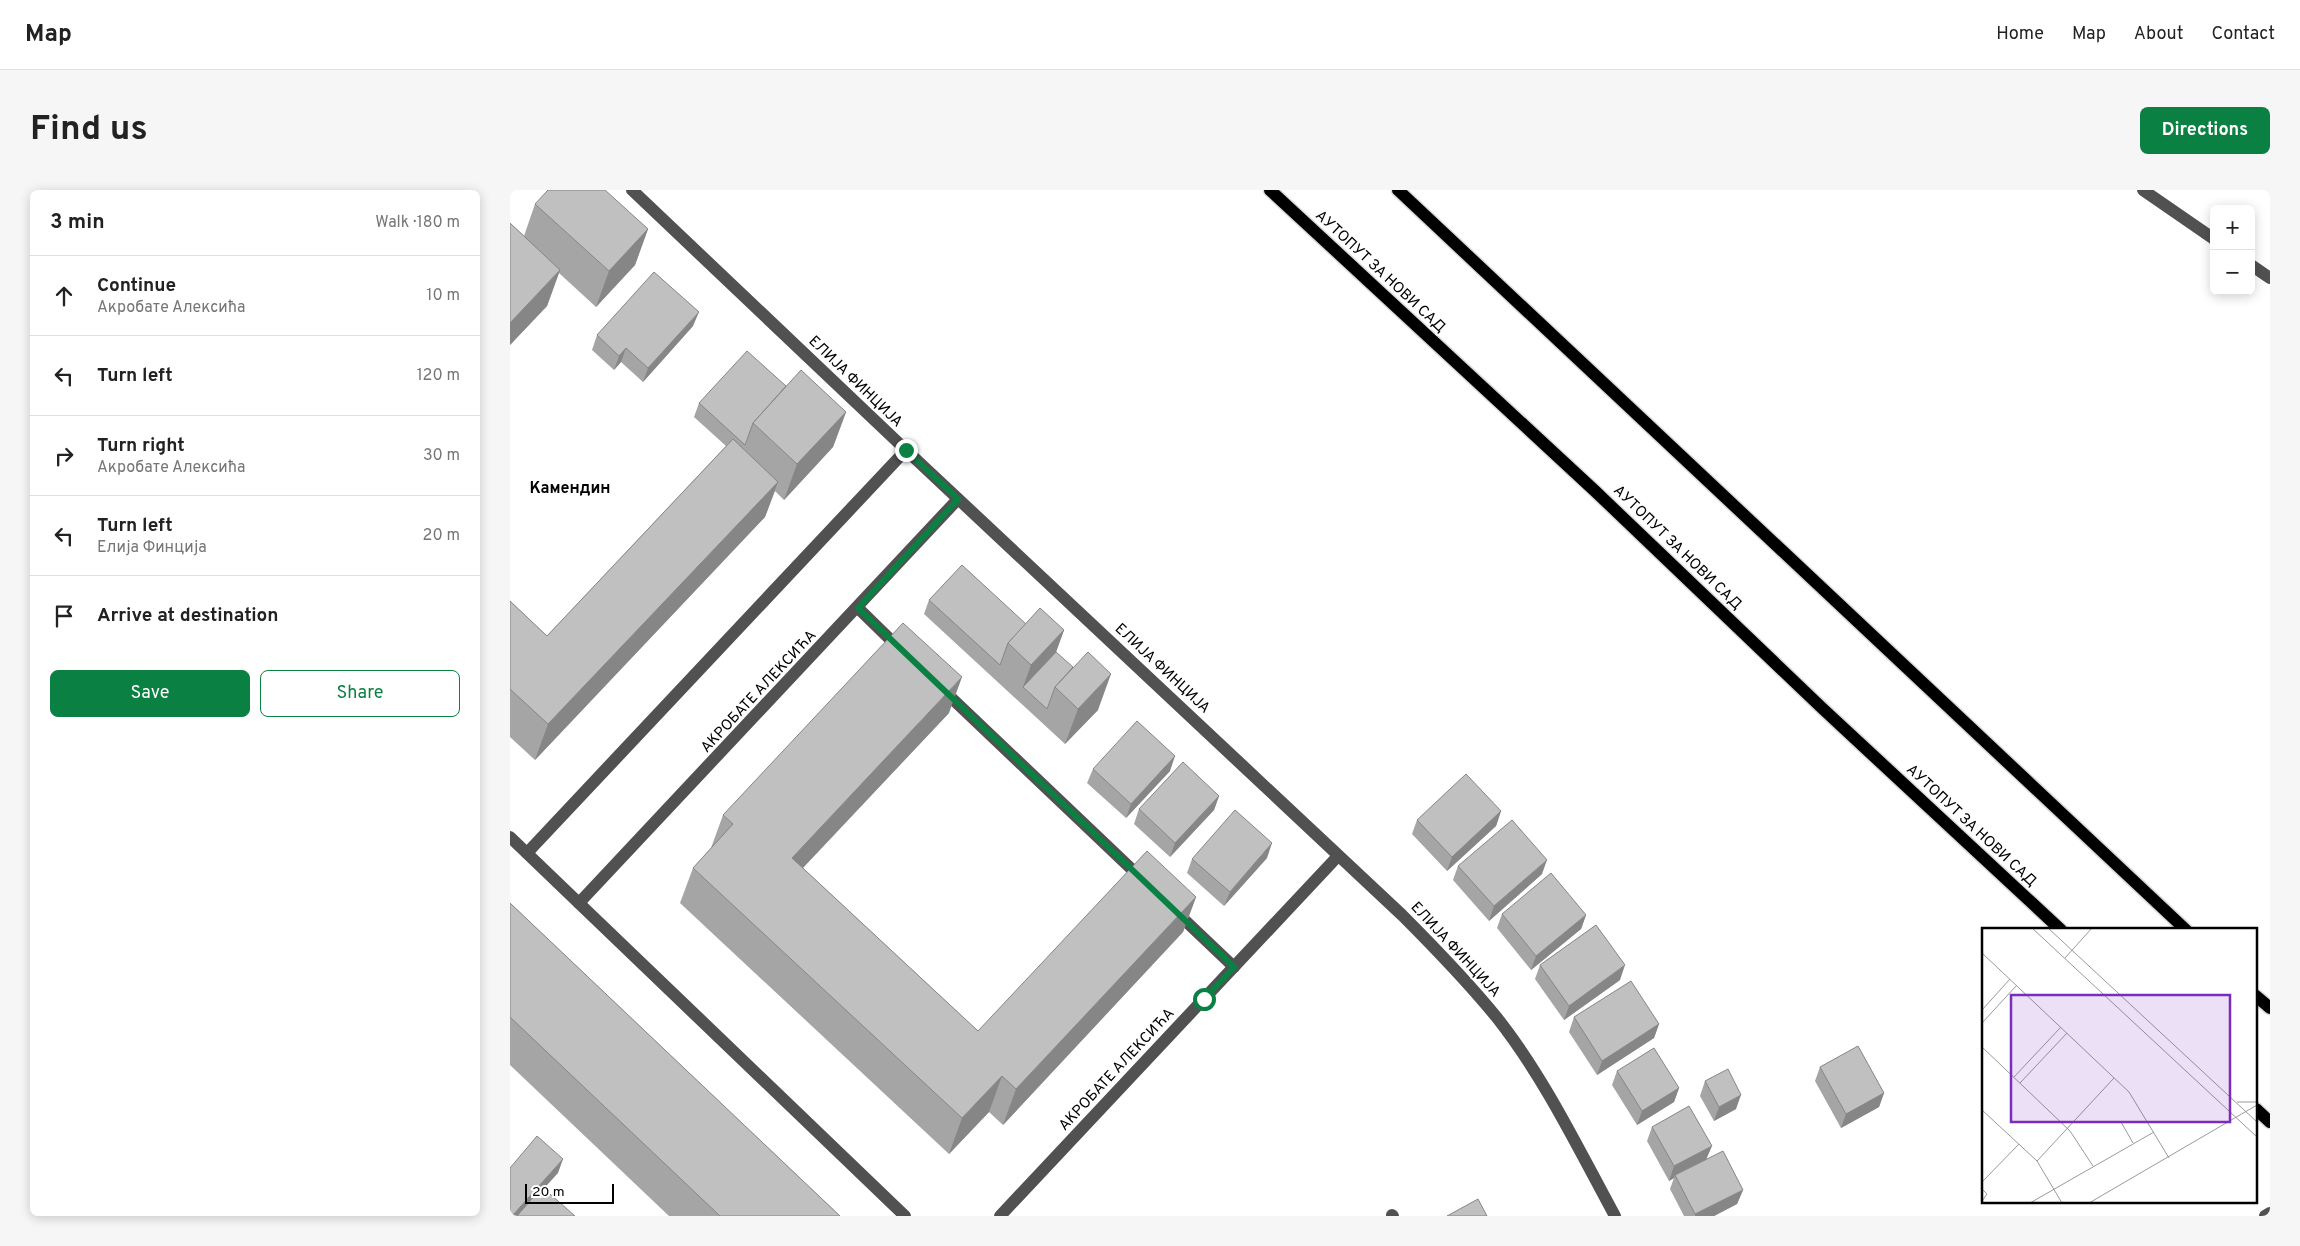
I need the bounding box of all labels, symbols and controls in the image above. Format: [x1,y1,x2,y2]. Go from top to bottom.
text: Map [25,20,72,50]
text: Home [1996,23,2044,46]
text: Map [2072,23,2106,46]
text: About [2134,23,2183,46]
text: Contact [2211,23,2275,46]
button: Directions [2140,107,2270,154]
text: Find us [30,108,148,152]
map controls [2210,205,2255,295]
button: + [2210,205,2255,250]
street label: АУТОПУТ ЗА НОВИ САД [1311,207,1449,338]
text: 3 min [50,209,105,236]
text: Walk · 180 m [375,213,460,233]
button: − [2210,250,2255,295]
text: Continue [97,274,176,298]
icon: ahead [50,282,78,310]
text: 10 m [426,286,460,306]
text: Акробате Алексића [97,298,245,318]
street label: ЕЛИЈА ФИНЦИЈА [804,332,906,432]
icon: left [50,362,78,390]
text: Turn left [97,364,173,388]
text: 120 m [417,366,460,386]
text: Turn right [97,434,185,458]
route end [895,439,918,462]
icon: right [50,442,78,470]
text: 30 m [423,446,460,466]
text: Акробате Алексића [97,458,245,478]
district label: Камендин [530,479,610,499]
street label: АУТОПУТ ЗА НОВИ САД [1609,482,1745,615]
text: Turn left [97,514,173,538]
icon: left [50,522,78,550]
text: 20 m [423,526,460,546]
text: Елија Финција [97,538,207,558]
icon: arrive [50,602,78,630]
text: Arrive at destination [97,604,278,628]
street label: ЕЛИЈА ФИНЦИЈА [1110,620,1214,718]
street label: АКРОБАТЕ АЛЕКСИЋА [697,627,821,757]
button: Save [50,670,250,717]
button: Share [260,670,460,717]
street label: АУТОПУТ ЗА НОВИ САД [1902,761,2040,892]
street label: ЕЛИЈА ФИНЦИЈА [1406,898,1504,1002]
inset map [1982,928,2258,1204]
route start [1193,988,1216,1011]
street label: АКРОБАТЕ АЛЕКСИЋА [1055,1005,1179,1135]
scale bar [525,1181,614,1204]
text: 20 m [532,1184,565,1201]

